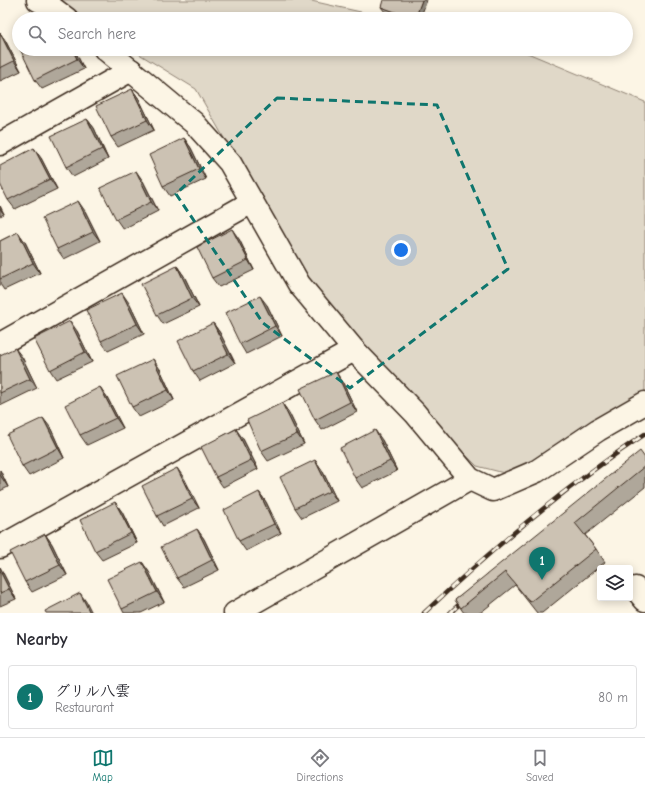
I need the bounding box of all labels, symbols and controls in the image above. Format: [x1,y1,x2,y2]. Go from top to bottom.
search box [12,12,633,56]
icon: search [26,23,48,45]
text: Search here [58,25,136,43]
your location [391,240,411,260]
pin: 1 [529,547,555,580]
map controls [597,565,633,601]
button: layers [597,565,633,601]
text: Nearby [16,630,67,649]
text: グリル八雲 [55,682,130,700]
text: 1 [27,690,33,705]
text: 80 m [598,690,628,705]
text: Restaurant [55,700,114,715]
tab: Map [92,747,114,784]
tab: Directions [297,747,343,784]
tab: Saved [526,747,553,784]

